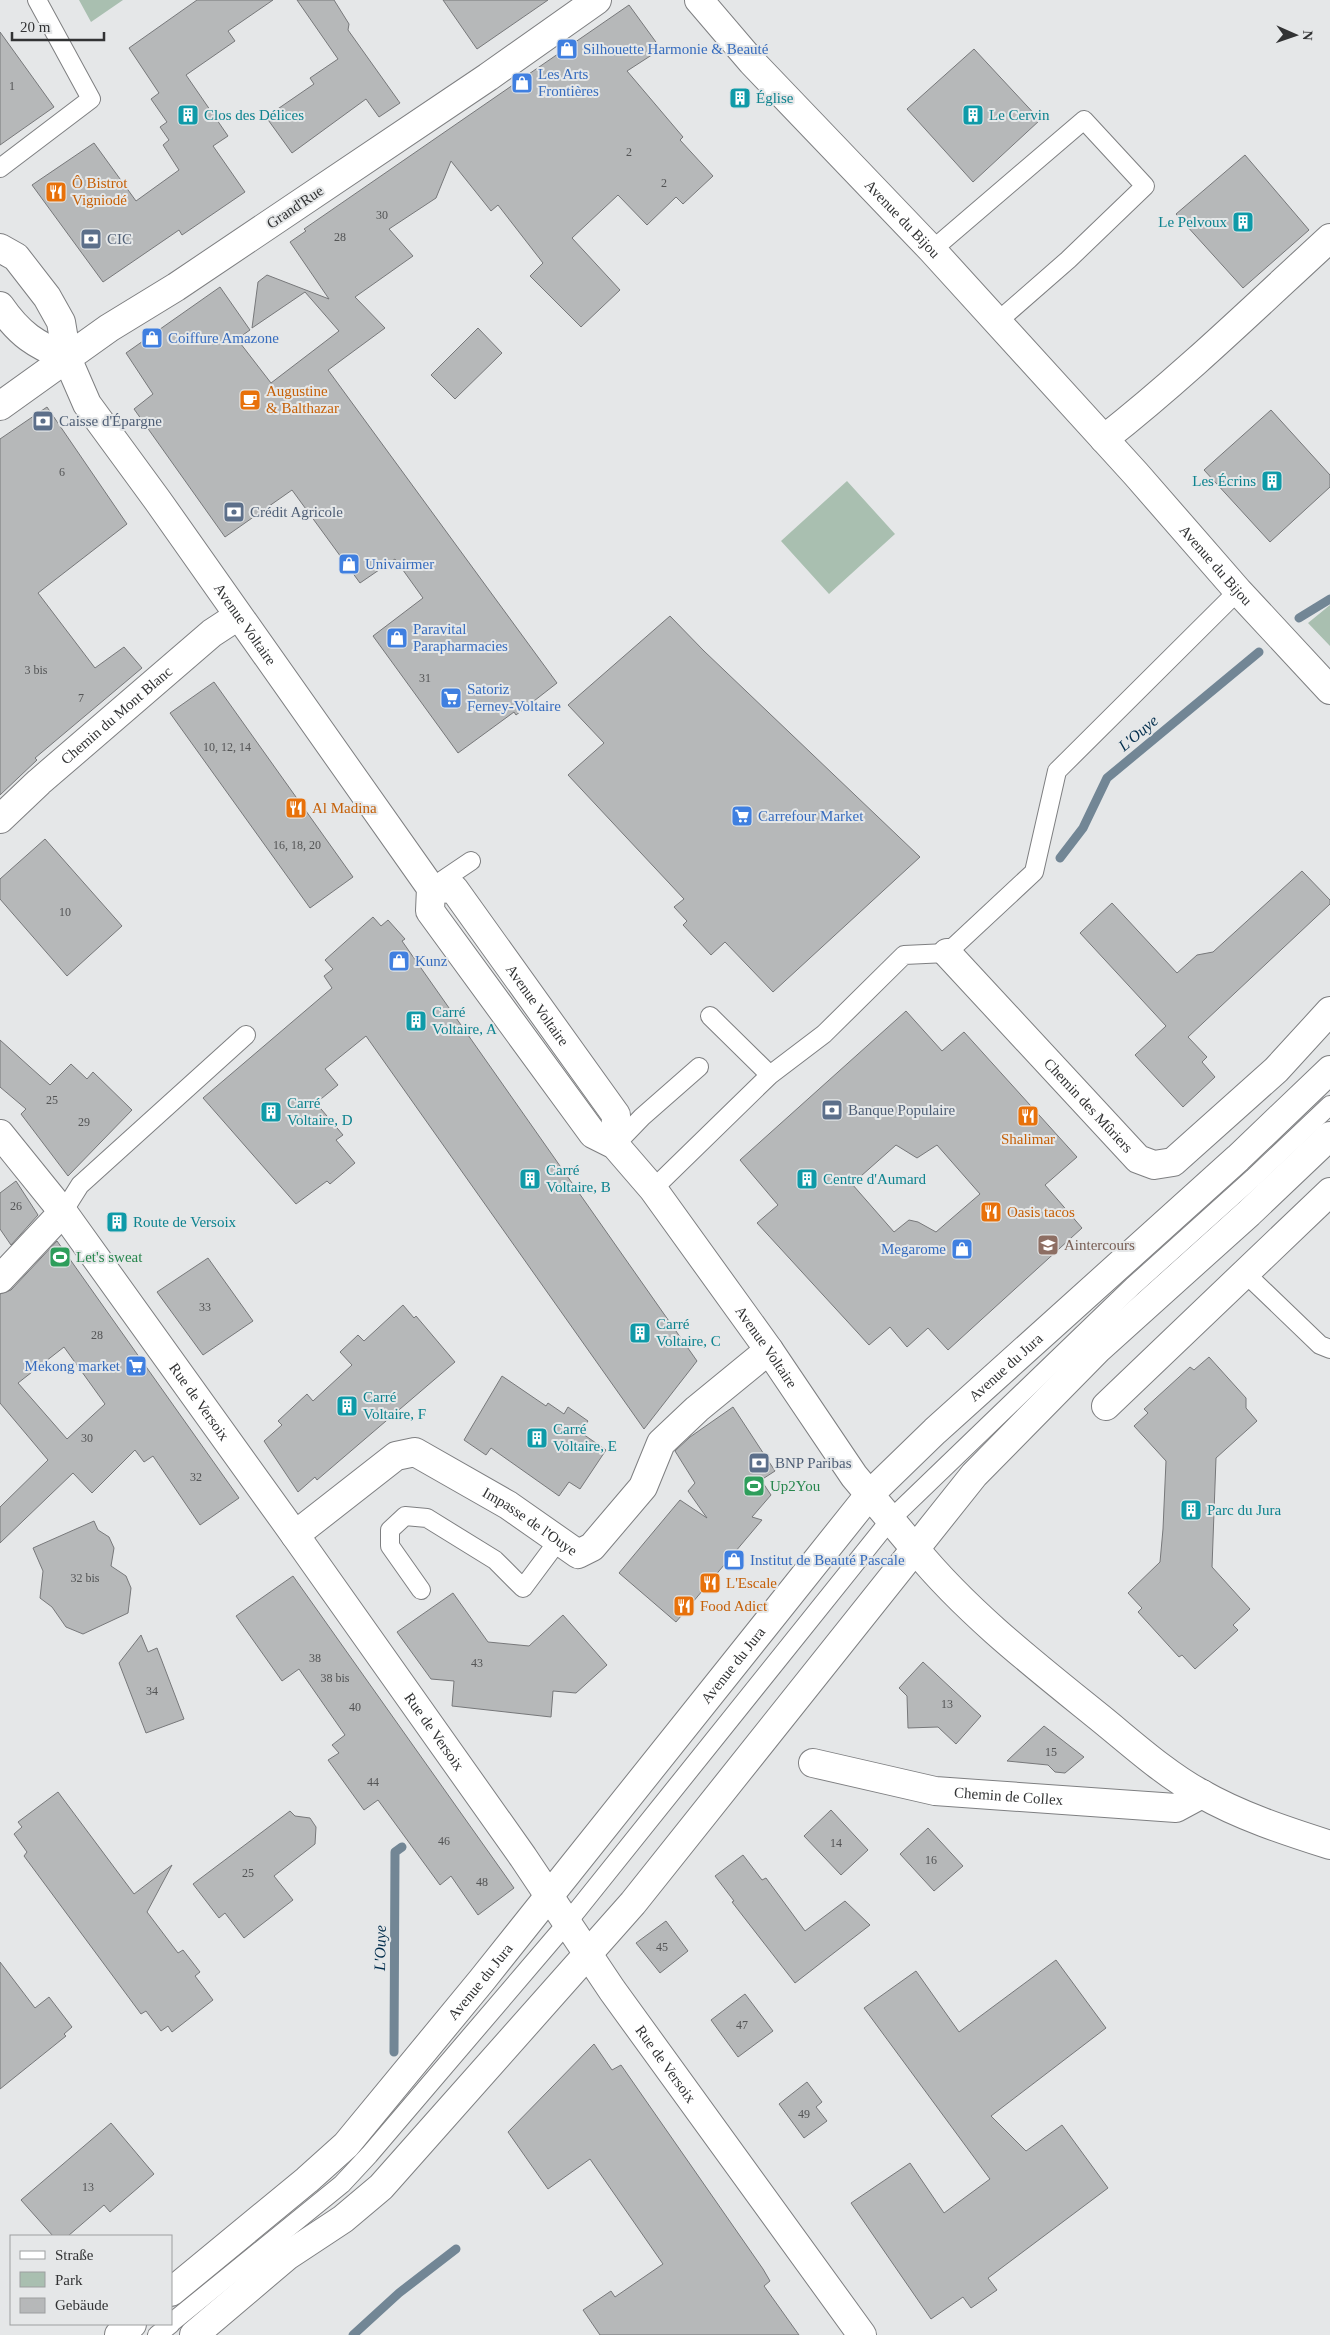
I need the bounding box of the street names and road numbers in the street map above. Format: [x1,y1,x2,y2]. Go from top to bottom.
street label: Avenue du Bijou [862,177,944,262]
street label: Grand'Rue [264,182,326,232]
street label: Avenue du Bijou [1176,522,1256,609]
street label: Avenue Voltaire [211,580,279,669]
street label: Chemin du Mont Blanc [58,663,175,767]
street label: Avenue Voltaire [503,961,572,1049]
street label: Chemin des Mûriers [1041,1055,1136,1156]
street label: Avenue Voltaire [732,1303,800,1391]
street label: Avenue du Jura [966,1330,1046,1404]
street label: Rue de Versoix [166,1360,233,1444]
street label: Impasse de l'Ouye [480,1484,580,1559]
street label: Avenue du Jura [698,1624,769,1707]
street label: Rue de Versoix [401,1690,468,1774]
street label: Chemin de Collex [954,1784,1064,1808]
street label: Avenue du Jura [445,1940,516,2023]
street label: Rue de Versoix [632,2022,699,2106]

